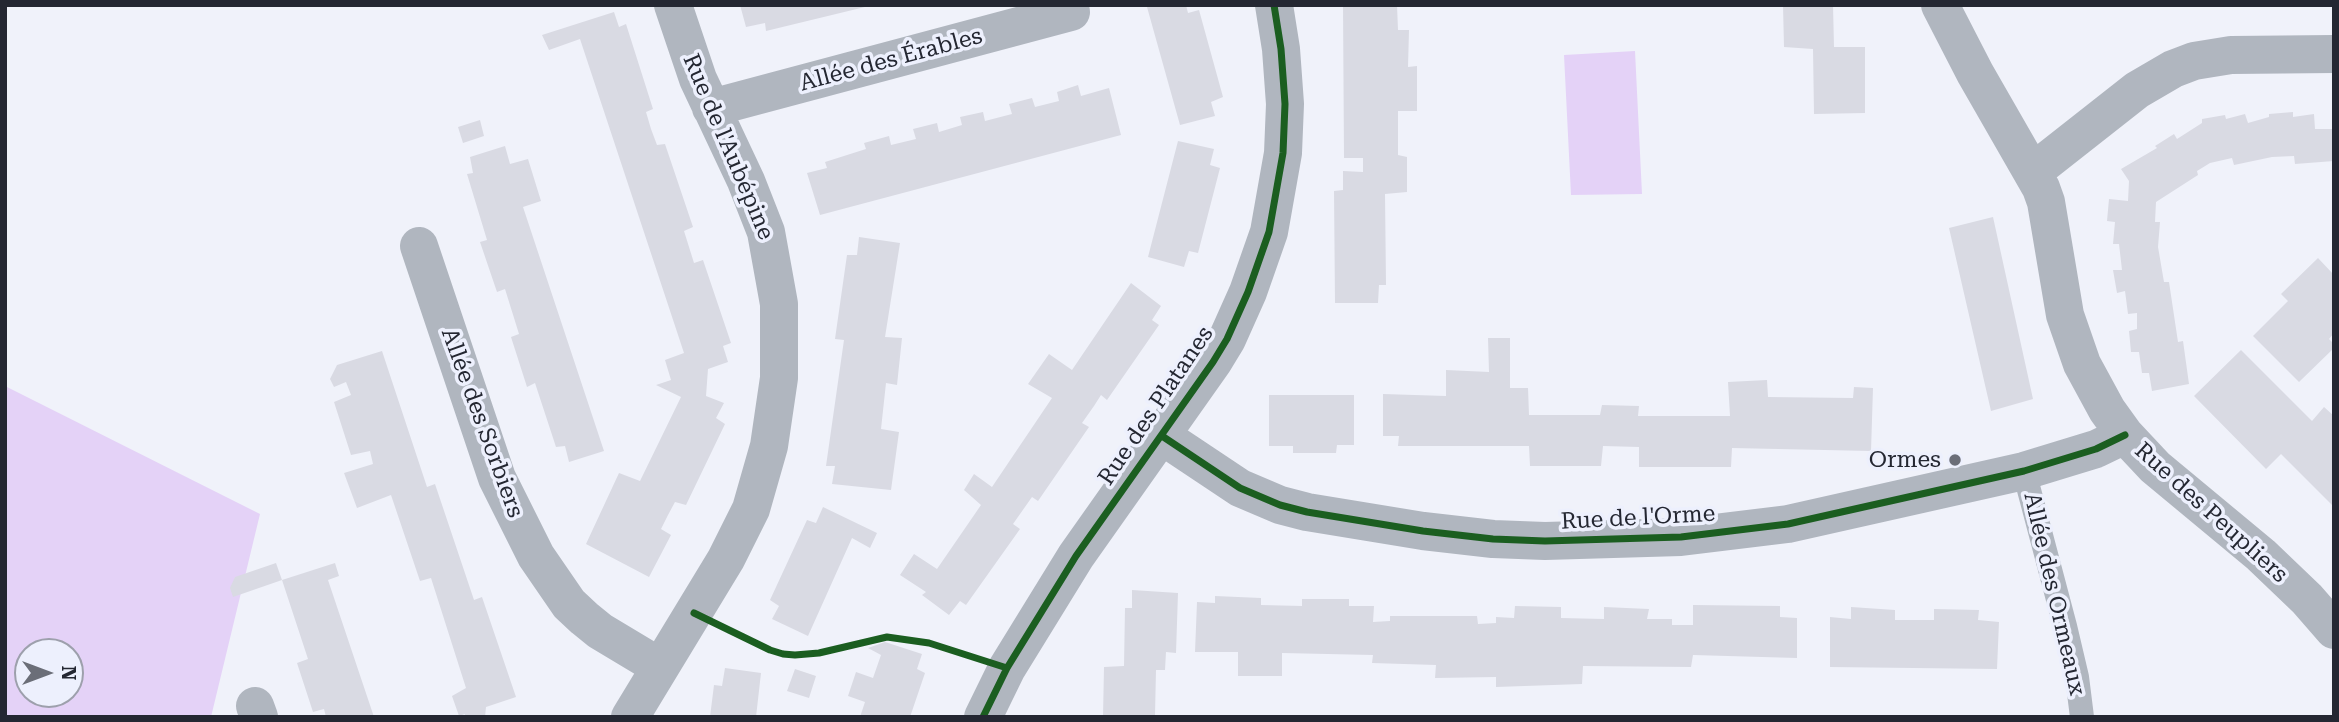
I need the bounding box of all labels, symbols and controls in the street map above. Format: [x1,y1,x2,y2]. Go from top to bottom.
street label: Allée des Érables [797,22,985,98]
street label: Rue de l'Aubépine [676,50,780,244]
street label: Rue des Platanes [1093,321,1219,491]
street label: Allée des Sorbiers [435,325,529,521]
street label: Rue des Peupliers [2129,437,2293,589]
place label: Ormes [1869,446,1941,474]
marker: Ormes [1947,452,1963,468]
street label: Allée des Ormeaux [2017,490,2091,698]
street label: Rue de l'Orme [1560,500,1716,536]
north arrow [14,638,84,708]
text: N [57,666,80,680]

